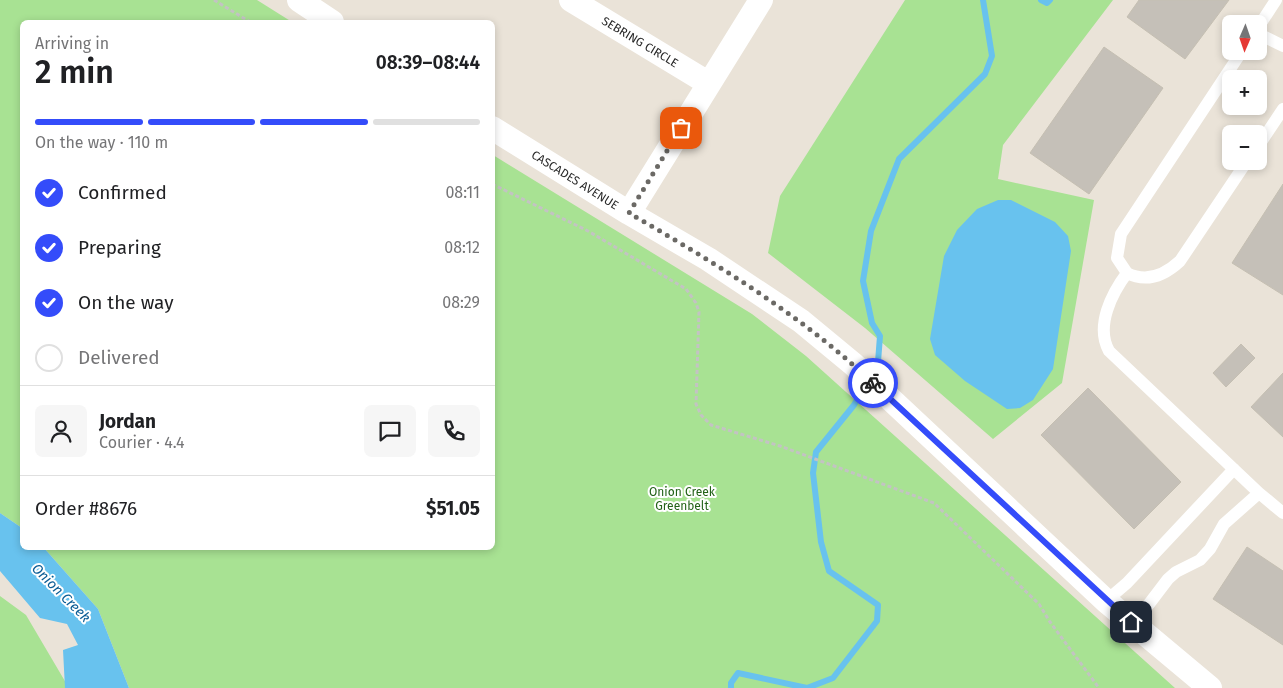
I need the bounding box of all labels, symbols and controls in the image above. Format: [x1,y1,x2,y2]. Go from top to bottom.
street label: SEBRING CIRCLE [599,14,681,70]
north arrow [1222,15,1268,60]
map controls [1222,15,1267,170]
text: Arriving in [35,34,109,53]
text: 08:39–08:44 [376,51,480,74]
text: 2 min [35,53,114,91]
button: + [1222,70,1267,115]
pin [660,107,702,149]
icon: bag [667,114,695,142]
button: − [1222,125,1267,170]
text: On the way · 110 m [35,133,168,152]
street label: CASCADES AVENUE [529,148,621,212]
icon: check [35,179,63,207]
text: Confirmed [78,181,167,204]
text: 08:11 [445,183,480,202]
icon: check [35,234,63,262]
text: Preparing [78,236,161,259]
text: 08:12 [444,238,480,257]
icon: check [35,289,63,317]
text: On the way [78,291,174,314]
text: 08:29 [442,293,480,312]
text: Delivered [78,346,160,369]
courier [848,358,898,408]
icon: bike [859,369,887,397]
button: person [35,405,87,457]
button: chat [364,405,416,457]
button: phone [428,405,480,457]
text: Jordan [99,410,156,433]
text: Courier · 4.4 [99,433,185,452]
park label: Onion Creek Greenbelt [649,485,716,513]
text: Order #8676 [35,497,137,520]
text: $51.05 [426,497,480,520]
water label: Onion Creek [28,560,94,626]
pin [1110,601,1152,643]
icon: home [1117,608,1145,636]

